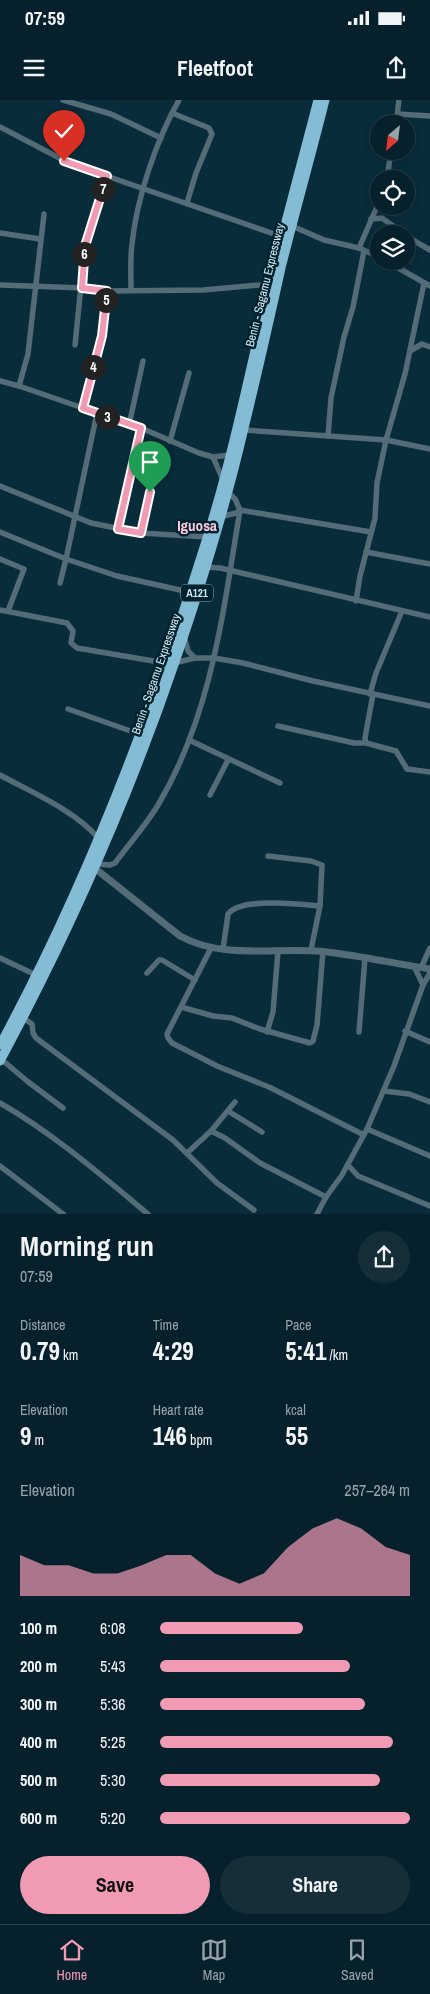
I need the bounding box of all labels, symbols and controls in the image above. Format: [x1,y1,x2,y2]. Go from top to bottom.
text: 07:59 [25,5,65,31]
text: Fleetfoot [177,53,253,83]
icon: menu [20,54,48,82]
icon: share [382,54,410,82]
pin [43,110,85,161]
north arrow [370,115,415,160]
map controls [370,115,415,270]
icon: check [50,117,78,145]
button: locate [370,170,415,215]
pin: 7 [90,176,116,202]
text: 7 [100,180,107,198]
street label: Benin - Sagamu Expressway [242,221,288,348]
button: layers [370,225,415,270]
pin: 6 [72,242,96,266]
text: 6 [81,245,88,263]
pin: 5 [94,288,118,312]
text: 5 [103,291,110,309]
pin: 4 [80,354,106,380]
text: 4 [90,358,97,376]
pin: 3 [94,404,120,430]
text: 3 [104,408,111,426]
pin [129,441,171,492]
icon: arrive [136,448,164,476]
district label: Iguosa [177,515,217,536]
road number: A121 [181,584,213,602]
street label: Benin - Sagamu Expressway [128,611,184,737]
text: Morning run [20,1227,154,1265]
button: share [358,1231,410,1283]
text: 07:59 [20,1265,53,1287]
text: Distance [20,1316,65,1334]
text: Time [153,1316,179,1334]
text: Pace [285,1316,312,1334]
text: 0.79 [20,1334,60,1368]
text: 4:29 [153,1334,194,1368]
text: 5:41 [285,1334,326,1368]
text: km [60,1346,78,1364]
text: /km [326,1346,348,1364]
text: Elevation [20,1401,68,1419]
text: Heart rate [153,1401,204,1419]
text: kcal [285,1401,306,1419]
text: 9 [20,1419,31,1453]
text: 146 [153,1419,187,1453]
text: 55 [285,1419,308,1453]
text: m [31,1431,44,1449]
text: bpm [187,1431,212,1449]
text: Elevation [20,1479,75,1501]
text: 257–264 m [344,1479,410,1501]
text: 100 m [20,1617,57,1639]
text: 6:08 [100,1617,126,1639]
text: 200 m [20,1655,57,1677]
text: 5:43 [100,1655,126,1677]
text: 300 m [20,1693,57,1715]
text: 5:36 [100,1693,126,1715]
text: 400 m [20,1731,57,1753]
text: 5:25 [100,1731,126,1753]
text: 500 m [20,1769,57,1791]
text: 5:30 [100,1769,126,1791]
text: 600 m [20,1807,57,1829]
text: 5:20 [100,1807,126,1829]
button: Save [20,1856,210,1914]
button: Share [220,1856,410,1914]
tab: Home [56,1936,87,1984]
tab: Map [200,1936,228,1984]
tab: Saved [341,1936,374,1984]

